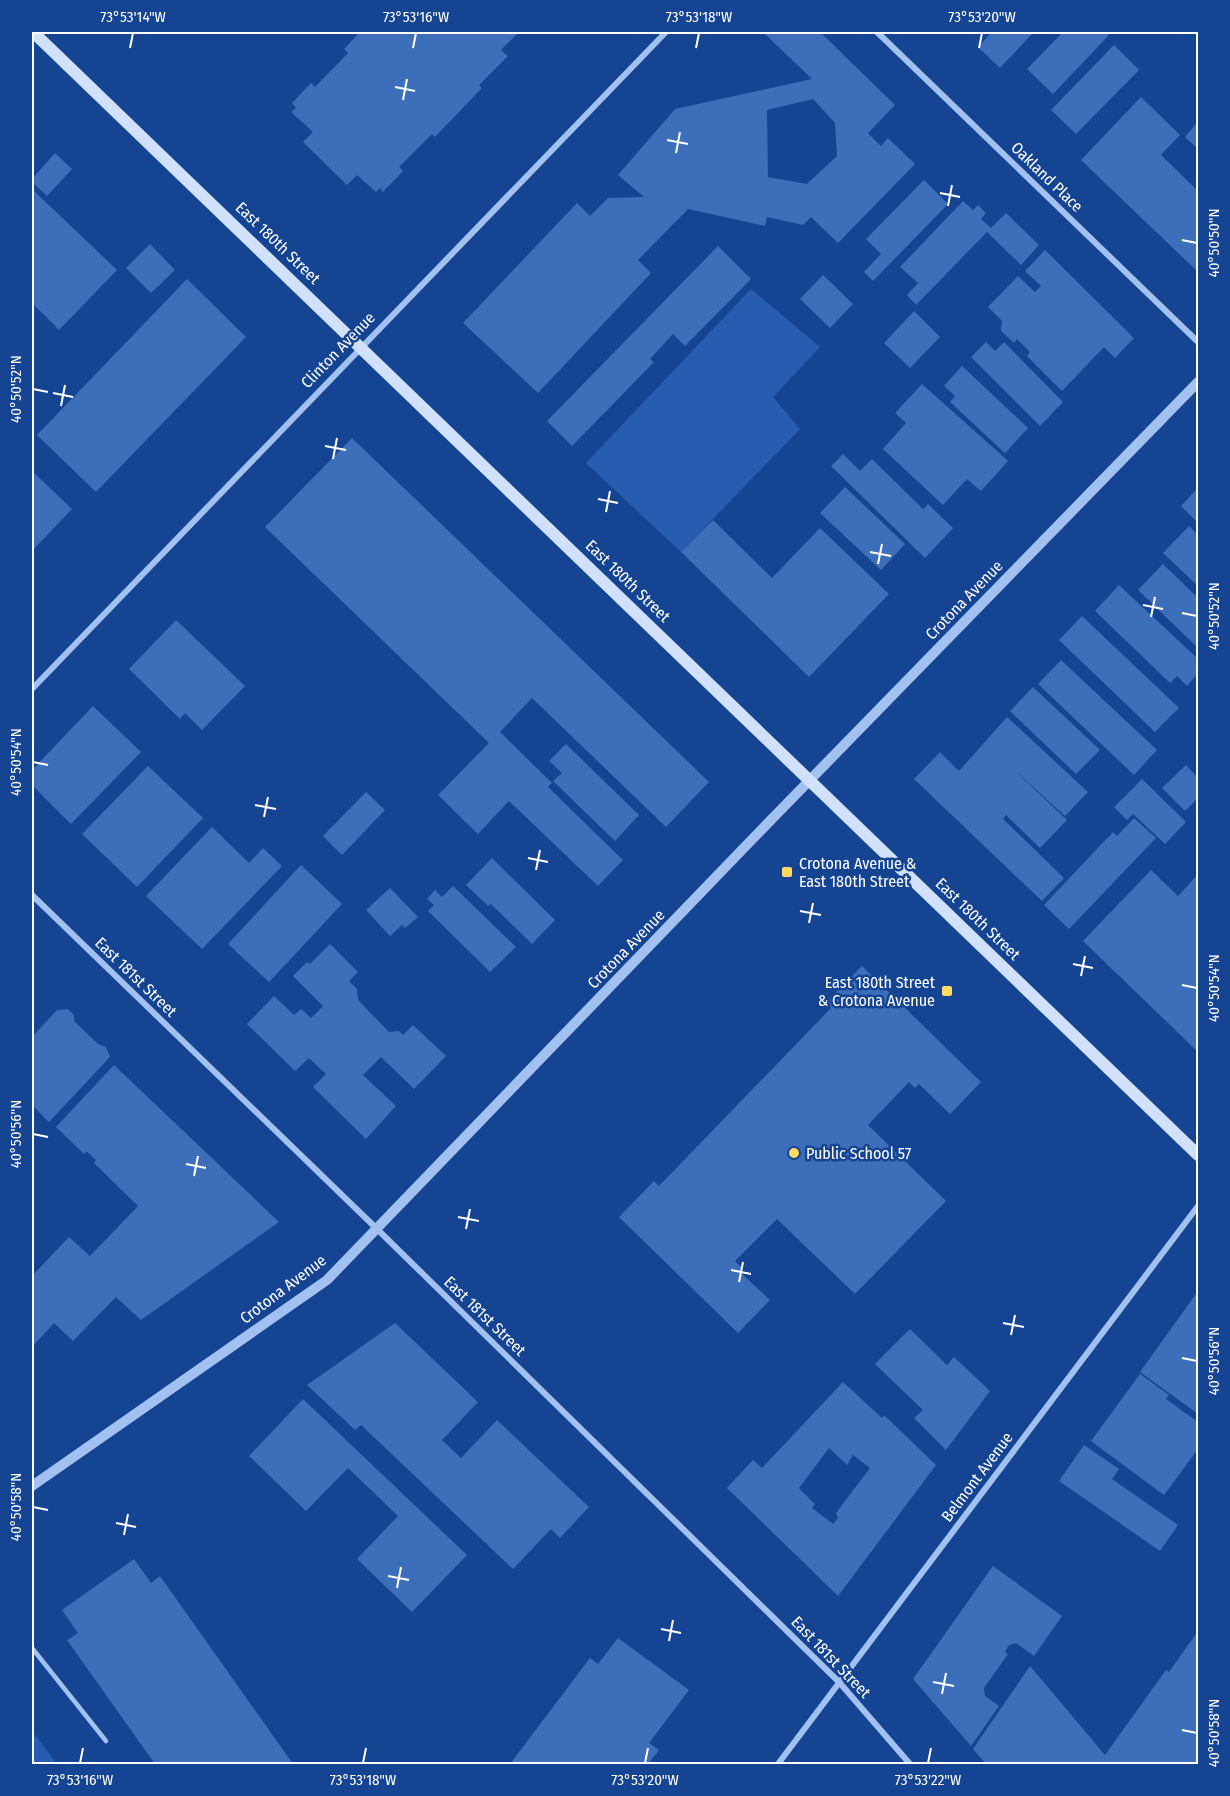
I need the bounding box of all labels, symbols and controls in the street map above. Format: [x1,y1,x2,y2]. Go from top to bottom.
text: 73°53'14"W [100,8,166,26]
text: 73°53'16"W [383,8,449,26]
text: 73°53'18"W [666,8,732,26]
text: 73°53'20"W [948,8,1016,26]
street label: Oakland Place [1007,138,1087,216]
street label: East 180th Street [232,198,325,289]
text: 40°50'50"N [1205,208,1223,278]
street label: Clinton Avenue [297,308,379,392]
text: 40°50'52"N [7,355,25,423]
street label: East 180th Street [582,536,675,627]
street label: Crotona Avenue [921,556,1007,644]
text: 40°50'52"N [1205,582,1223,650]
text: 40°50'54"N [7,728,25,796]
place label: Crotona Avenue & East 180th Street [799,854,917,891]
marker: Crotona Avenue & East 180th Street [780,865,794,879]
street label: East 180th Street [932,874,1025,965]
street label: Crotona Avenue [583,905,669,993]
street label: East 181st Street [91,933,181,1021]
text: 40°50'54"N [1205,954,1223,1022]
place label: East 180th Street & Crotona Avenue [818,973,936,1010]
marker: East 180th Street & Crotona Avenue [940,984,954,998]
text: 40°50'56"N [7,1100,25,1168]
place label: Public School 57 [806,1144,912,1163]
marker: Public School 57 [787,1146,801,1160]
street label: Crotona Avenue [236,1250,330,1328]
street label: East 181st Street [440,1272,530,1360]
text: 40°50'56"N [1205,1327,1223,1395]
street label: Belmont Avenue [937,1428,1017,1525]
text: 40°50'58"N [7,1473,25,1541]
street label: East 181st Street [787,1612,875,1702]
text: 40°50'58"N [1205,1699,1223,1767]
text: 73°53'16"W [47,1771,113,1789]
text: 73°53'18"W [330,1771,396,1789]
text: 73°53'20"W [611,1771,679,1789]
text: 73°53'22"W [895,1771,961,1789]

